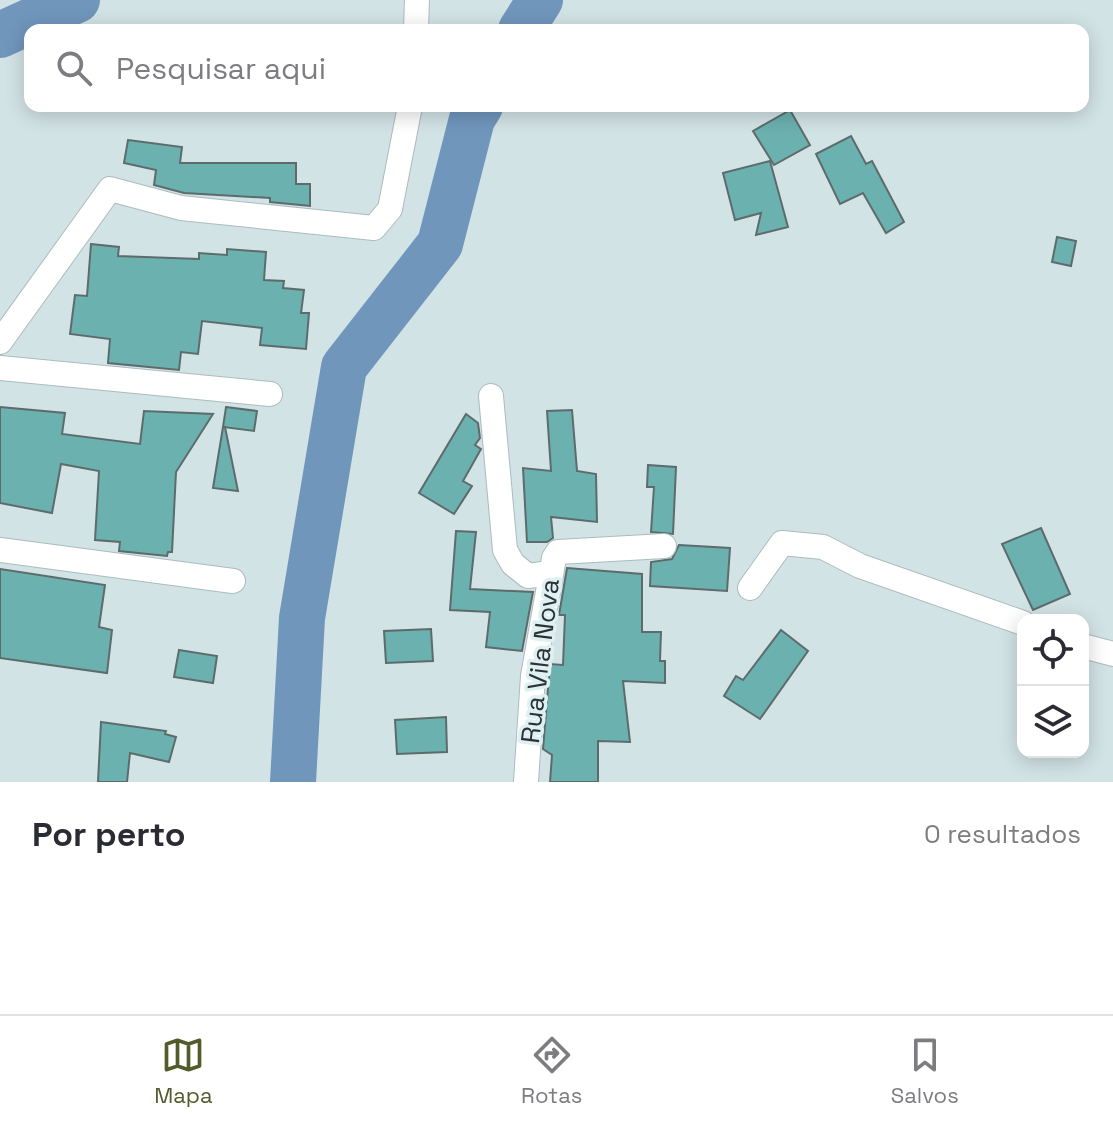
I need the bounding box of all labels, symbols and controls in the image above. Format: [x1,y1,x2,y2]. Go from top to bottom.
search box [24,24,1089,112]
icon: search [52,46,96,90]
text: Pesquisar aqui [116,49,326,88]
street label: Rua Vila Nova [513,577,567,745]
map controls [1017,614,1089,758]
button: locate [1017,614,1089,686]
button: layers [1017,686,1089,758]
text: Por perto [32,813,186,856]
text: 0 resultados [924,817,1081,851]
tab: Mapa [154,1033,213,1109]
tab: Rotas [521,1033,582,1109]
tab: Salvos [891,1033,959,1109]

